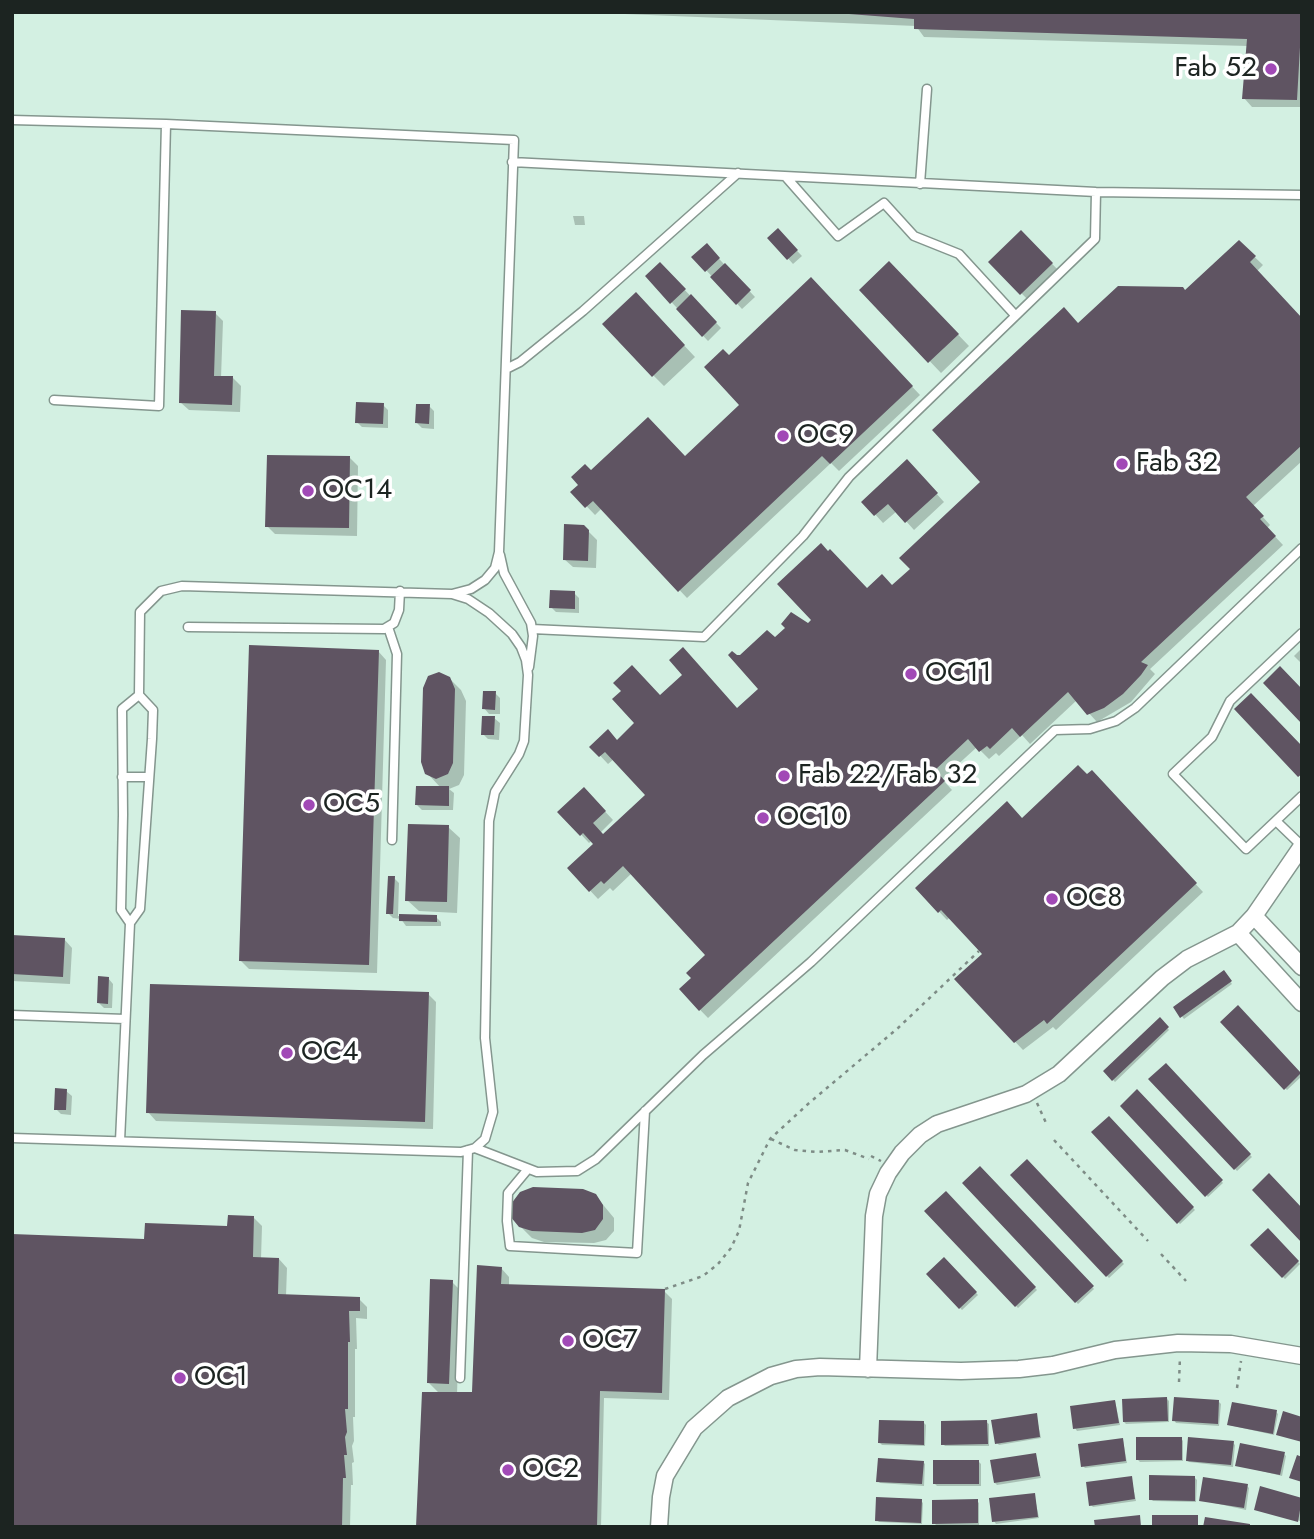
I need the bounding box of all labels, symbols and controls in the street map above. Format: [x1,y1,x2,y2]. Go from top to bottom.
place label: Fab 52 [1174,52,1257,86]
marker: Fab 52 [1263,61,1279,77]
place label: OC9 [797,419,854,453]
marker: OC9 [775,428,791,444]
place label: Fab 32 [1136,447,1218,481]
marker: Fab 32 [1114,456,1130,472]
place label: OC14 [322,474,392,508]
marker: OC14 [300,483,316,499]
place label: OC11 [925,657,991,691]
marker: OC11 [903,666,919,682]
place label: Fab 22/Fab 32 [798,759,977,793]
marker: Fab 22/Fab 32 [776,768,792,784]
place label: OC5 [323,788,380,822]
marker: OC5 [301,797,317,813]
place label: OC10 [777,801,848,835]
marker: OC10 [755,810,771,826]
place label: OC8 [1066,882,1123,916]
marker: OC8 [1044,891,1060,907]
place label: OC4 [301,1036,359,1070]
marker: OC4 [279,1045,295,1061]
place label: OC7 [582,1324,638,1358]
marker: OC7 [560,1333,576,1349]
place label: OC1 [194,1361,248,1395]
marker: OC1 [172,1370,188,1386]
place label: OC2 [522,1453,579,1487]
marker: OC2 [500,1462,516,1478]

